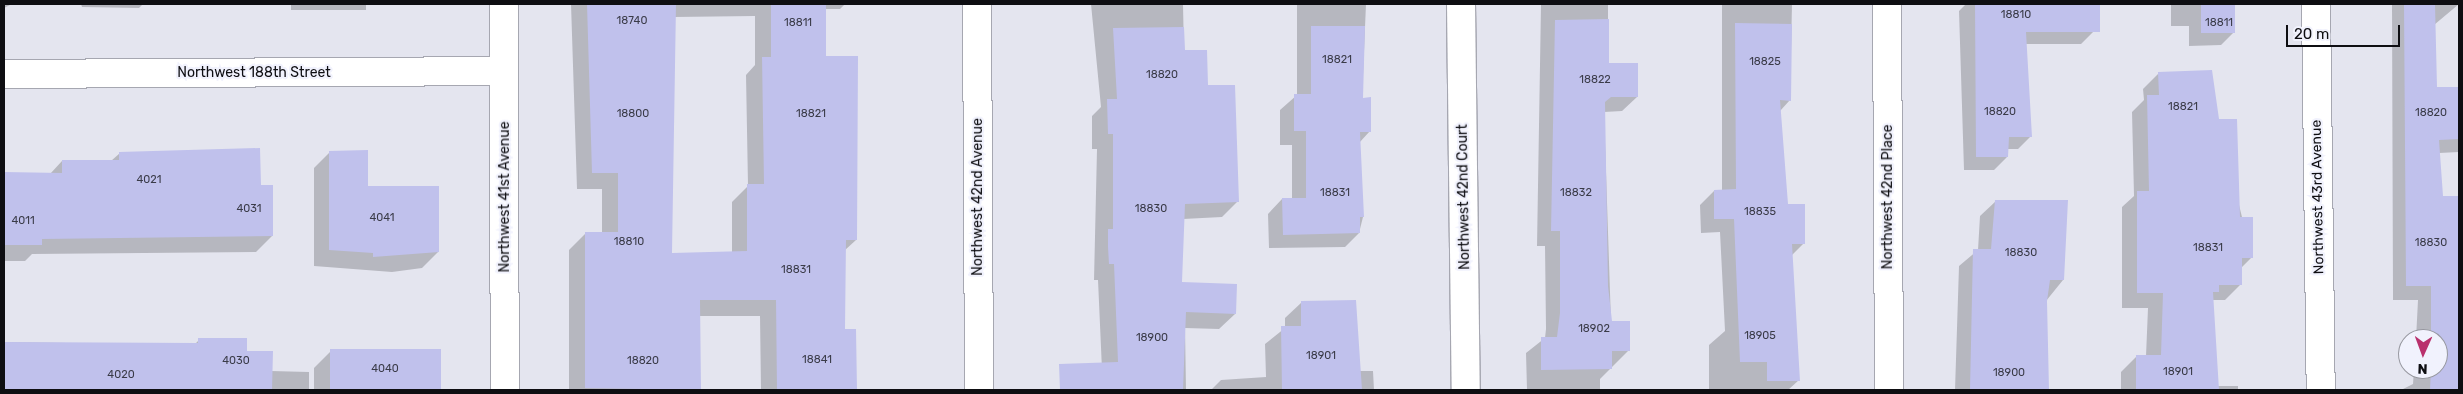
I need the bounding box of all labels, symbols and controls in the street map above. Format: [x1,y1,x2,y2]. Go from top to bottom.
house number: 18810 [2001,8,2031,22]
house number: 18740 [617,14,647,28]
scale bar [2288,15,2402,47]
house number: 18811 [784,16,812,30]
house number: 18811 [2205,16,2233,30]
text: 20 m [2294,25,2329,43]
house number: 18821 [1322,53,1352,67]
house number: 18825 [1749,55,1781,69]
street label: Northwest 188th Street [177,65,331,81]
house number: 18820 [1146,68,1178,82]
house number: 18822 [1579,73,1611,87]
house number: 18821 [2168,100,2198,114]
house number: 18820 [1984,105,2016,119]
house number: 18820 [2415,106,2447,120]
house number: 18800 [617,107,649,121]
house number: 18821 [796,107,826,121]
street label: Northwest 42nd Avenue [970,118,986,276]
street label: Northwest 43rd Avenue [2308,119,2328,275]
street label: Northwest 41st Avenue [497,121,513,273]
street label: Northwest 42nd Court [1454,124,1474,270]
street label: Northwest 42nd Place [1880,125,1896,269]
house number: 4021 [137,173,161,187]
house number: 18831 [1320,186,1350,200]
house number: 18832 [1560,186,1592,200]
house number: 4031 [237,202,261,216]
house number: 18830 [1135,202,1167,216]
house number: 18835 [1744,205,1776,219]
house number: 4041 [369,211,395,225]
house number: 4011 [11,214,35,228]
house number: 18810 [614,235,644,249]
house number: 18830 [2415,236,2447,250]
house number: 18831 [2193,241,2223,255]
house number: 18830 [2005,246,2037,260]
house number: 18831 [781,263,811,277]
house number: 18902 [1578,322,1610,336]
house number: 18905 [1744,329,1776,343]
north arrow [2398,329,2448,379]
house number: 18900 [1136,331,1168,345]
house number: 18901 [1306,349,1336,363]
house number: 18841 [802,353,832,367]
house number: 4030 [222,354,250,368]
house number: 18820 [627,354,659,368]
text: N [2417,360,2428,377]
house number: 4040 [371,362,399,376]
house number: 18901 [2163,365,2193,379]
house number: 18900 [1993,366,2025,380]
house number: 4020 [107,368,135,382]

